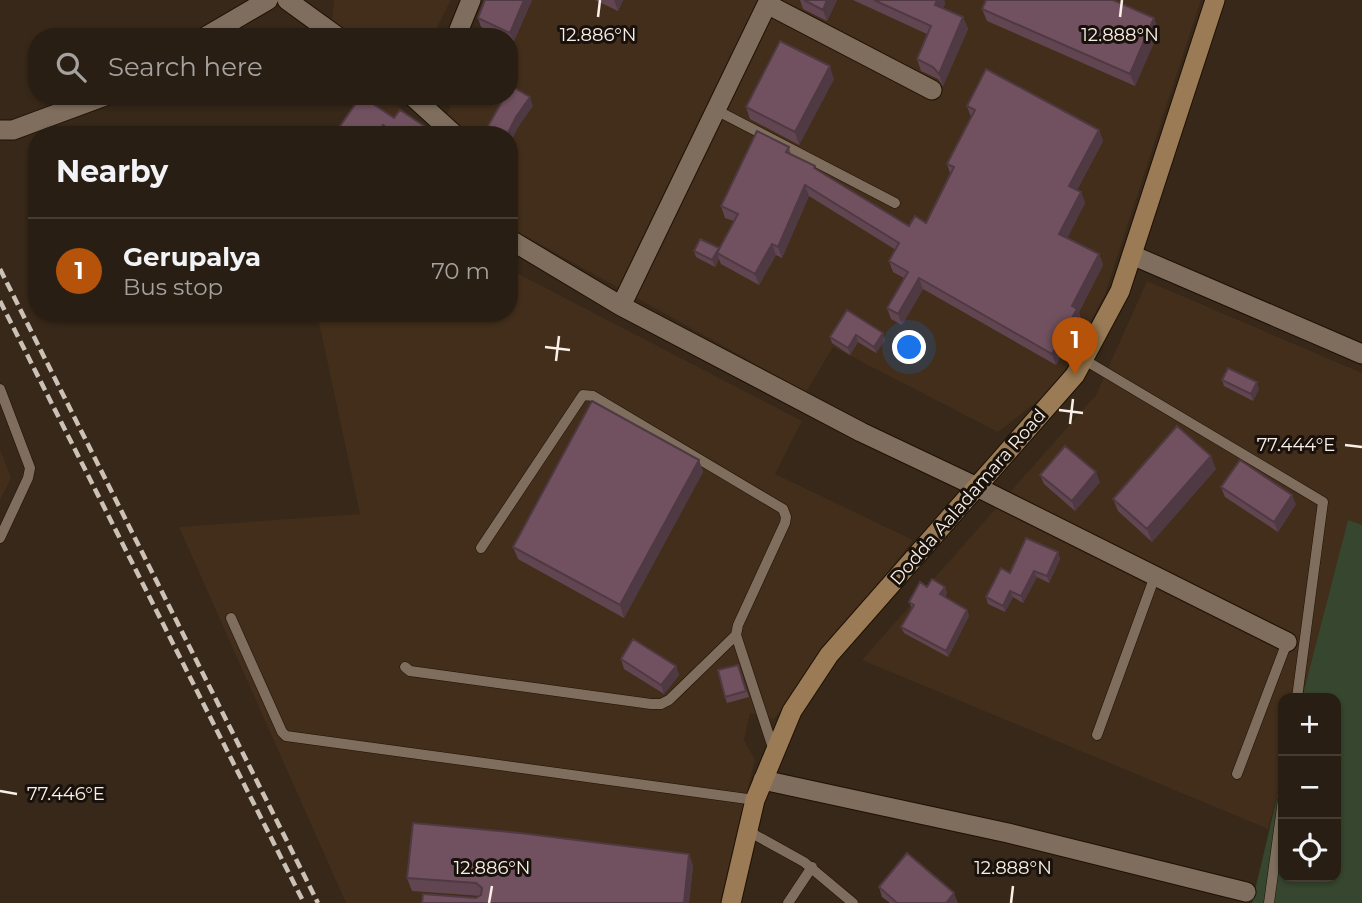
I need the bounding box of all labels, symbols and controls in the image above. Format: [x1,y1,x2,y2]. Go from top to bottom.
text: 12.886°N [560,24,636,46]
text: 12.888°N [1081,24,1159,46]
search box [28,28,518,105]
icon: search [52,48,90,86]
text: Search here [108,51,263,83]
text: Nearby [56,153,168,190]
text: Gerupalya [123,241,261,273]
text: 1 [74,257,84,285]
text: 70 m [431,257,490,285]
text: Bus stop [123,273,223,301]
pin: 1 [1052,317,1098,375]
your location [892,330,926,364]
street label: Dodda Aaladamara Road [885,404,1051,590]
text: 77.444°E [1257,434,1335,456]
map controls [1278,693,1341,882]
button: + [1278,693,1341,756]
button: − [1278,756,1341,819]
text: 77.446°E [27,783,105,805]
button: locate [1278,819,1341,882]
text: 12.886°N [454,857,530,879]
text: 12.888°N [974,857,1052,879]

